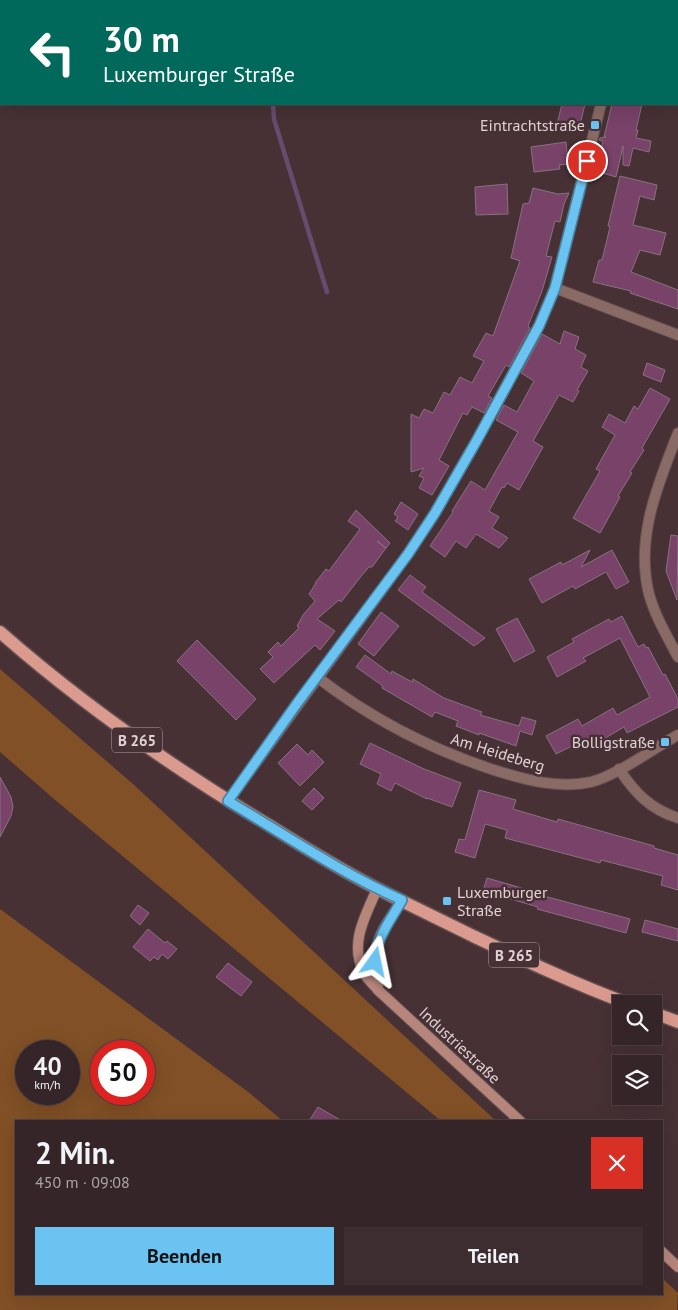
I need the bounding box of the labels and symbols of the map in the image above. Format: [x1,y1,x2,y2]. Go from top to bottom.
place label: Eintrachtstraße [480,115,585,135]
marker: Eintrachtstraße [589,119,601,131]
pin [566,140,608,182]
road number: B 265 [112,728,162,752]
street label: Am Heideberg [449,728,547,776]
place label: Bolligstraße [572,732,655,752]
marker: Bolligstraße [659,736,671,748]
place label: Luxemburger Straße [457,882,548,920]
marker: Luxemburger Straße [441,895,453,907]
position arrow [348,935,400,987]
road number: B 265 [489,942,539,968]
street label: Industriestraße [415,1002,505,1088]
speed limit sign: 50 [90,1040,155,1105]

